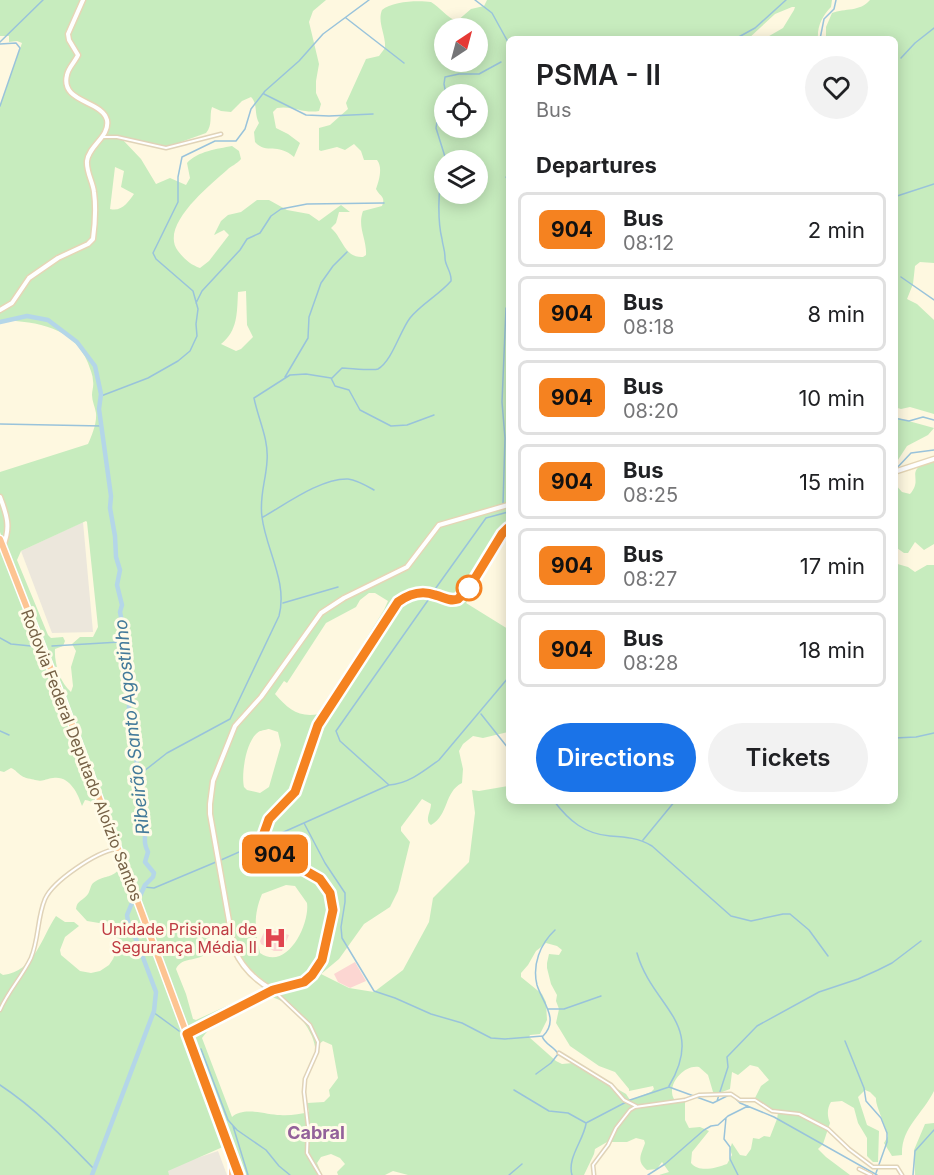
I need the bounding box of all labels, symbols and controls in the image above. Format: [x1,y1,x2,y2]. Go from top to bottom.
north arrow [434,18,488,72]
map controls [434,18,488,204]
button: heart [805,56,868,119]
text: PSMA - II [536,58,661,92]
button: locate [434,84,488,138]
text: Bus [536,98,571,122]
button: layers [434,150,488,204]
text: Departures [536,152,657,178]
text: Bus [623,205,664,231]
text: 904 [551,217,593,242]
text: 2 min [808,217,865,243]
text: 08:12 [623,231,674,255]
text: Bus [623,289,664,315]
text: 904 [551,301,593,326]
text: 8 min [808,301,865,327]
text: 08:18 [623,315,674,339]
text: Bus [623,373,664,399]
text: 904 [551,385,593,410]
text: 10 min [798,385,865,411]
text: 08:20 [623,399,679,423]
text: Bus [623,457,664,483]
text: 904 [551,469,593,494]
text: 15 min [799,469,865,495]
text: 08:25 [623,483,678,507]
text: Bus [623,541,664,567]
text: 904 [551,553,593,578]
text: 17 min [800,553,865,579]
text: 08:27 [623,567,677,591]
unlabelled marker [456,575,482,601]
street label: Rodovia Federal Deputado Aloízio Santos [17,606,147,904]
water label: Ribeirão Santo Agostinho [110,618,153,836]
text: Bus [623,625,664,651]
text: 904 [551,637,593,662]
text: 18 min [799,637,865,663]
text: 08:28 [623,651,678,675]
button: Directions [536,723,696,792]
button: Tickets [708,723,868,792]
line badge: 904 [240,834,310,874]
text: 904 [254,842,296,867]
place label: Unidade Prisional de Segurança Média II [101,919,257,957]
hospital icon: Unidade Prisional de Segurança Média II [262,925,288,951]
district label: Cabral [287,1122,345,1143]

